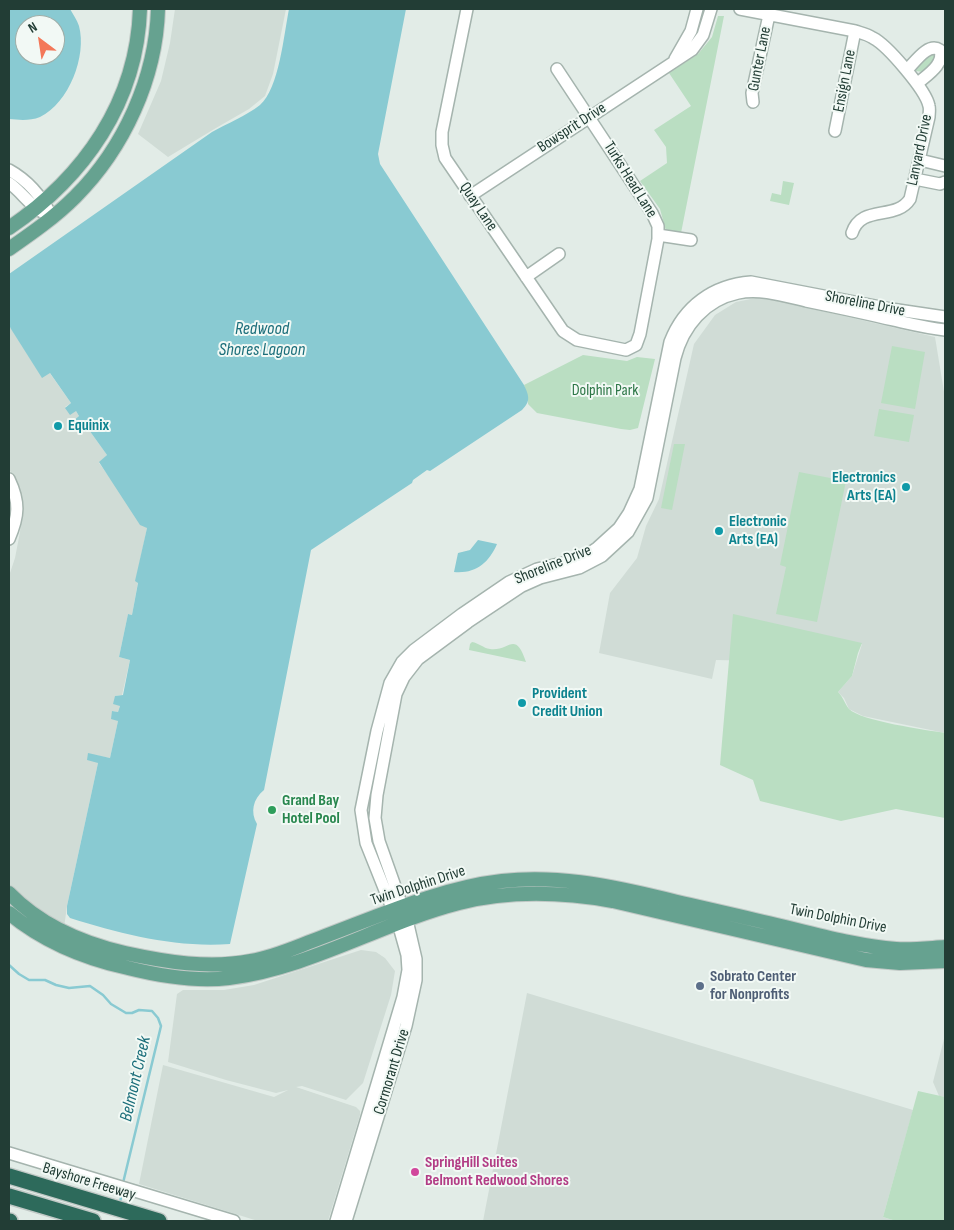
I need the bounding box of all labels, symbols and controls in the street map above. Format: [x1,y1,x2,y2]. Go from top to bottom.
north arrow [15,15,65,65]
text: N [25,18,40,37]
street label: Gunter Lane [744,25,776,93]
street label: Ensign Lane [830,48,860,114]
street label: Bowsprit Drive [534,99,610,157]
street label: Lanyard Drive [903,113,937,187]
street label: Turks Head Lane [599,138,661,222]
street label: Quay Lane [455,179,501,235]
street label: Shoreline Drive [823,287,907,321]
water label: Redwood Shores Lagoon [219,318,305,360]
park label: Dolphin Park [572,381,638,401]
place label: Equinix [68,416,109,436]
marker: Equinix [52,420,64,432]
place label: Electronics Arts (EA) [832,468,896,506]
marker: Electronics Arts (EA) [900,481,912,493]
place label: Electronic Arts (EA) [729,512,787,550]
marker: Electronic Arts (EA) [713,525,725,537]
street label: Shoreline Drive [512,541,594,589]
place label: Provident Credit Union [532,684,603,722]
marker: Provident Credit Union [516,697,528,709]
place label: Grand Bay Hotel Pool [282,791,340,829]
marker: Grand Bay Hotel Pool [266,804,278,816]
street label: Twin Dolphin Drive [368,862,468,910]
street label: Twin Dolphin Drive [788,900,888,938]
place label: Sobrato Center for Nonprofits [710,967,796,1005]
marker: Sobrato Center for Nonprofits [694,980,706,992]
street label: Cormorant Drive [370,1027,414,1117]
water label: Belmont Creek [116,1034,156,1124]
place label: SpringHill Suites Belmont Redwood Shores [425,1153,569,1191]
street label: Bayshore Freeway [40,1159,138,1205]
marker: SpringHill Suites Belmont Redwood Shores [409,1166,421,1178]

